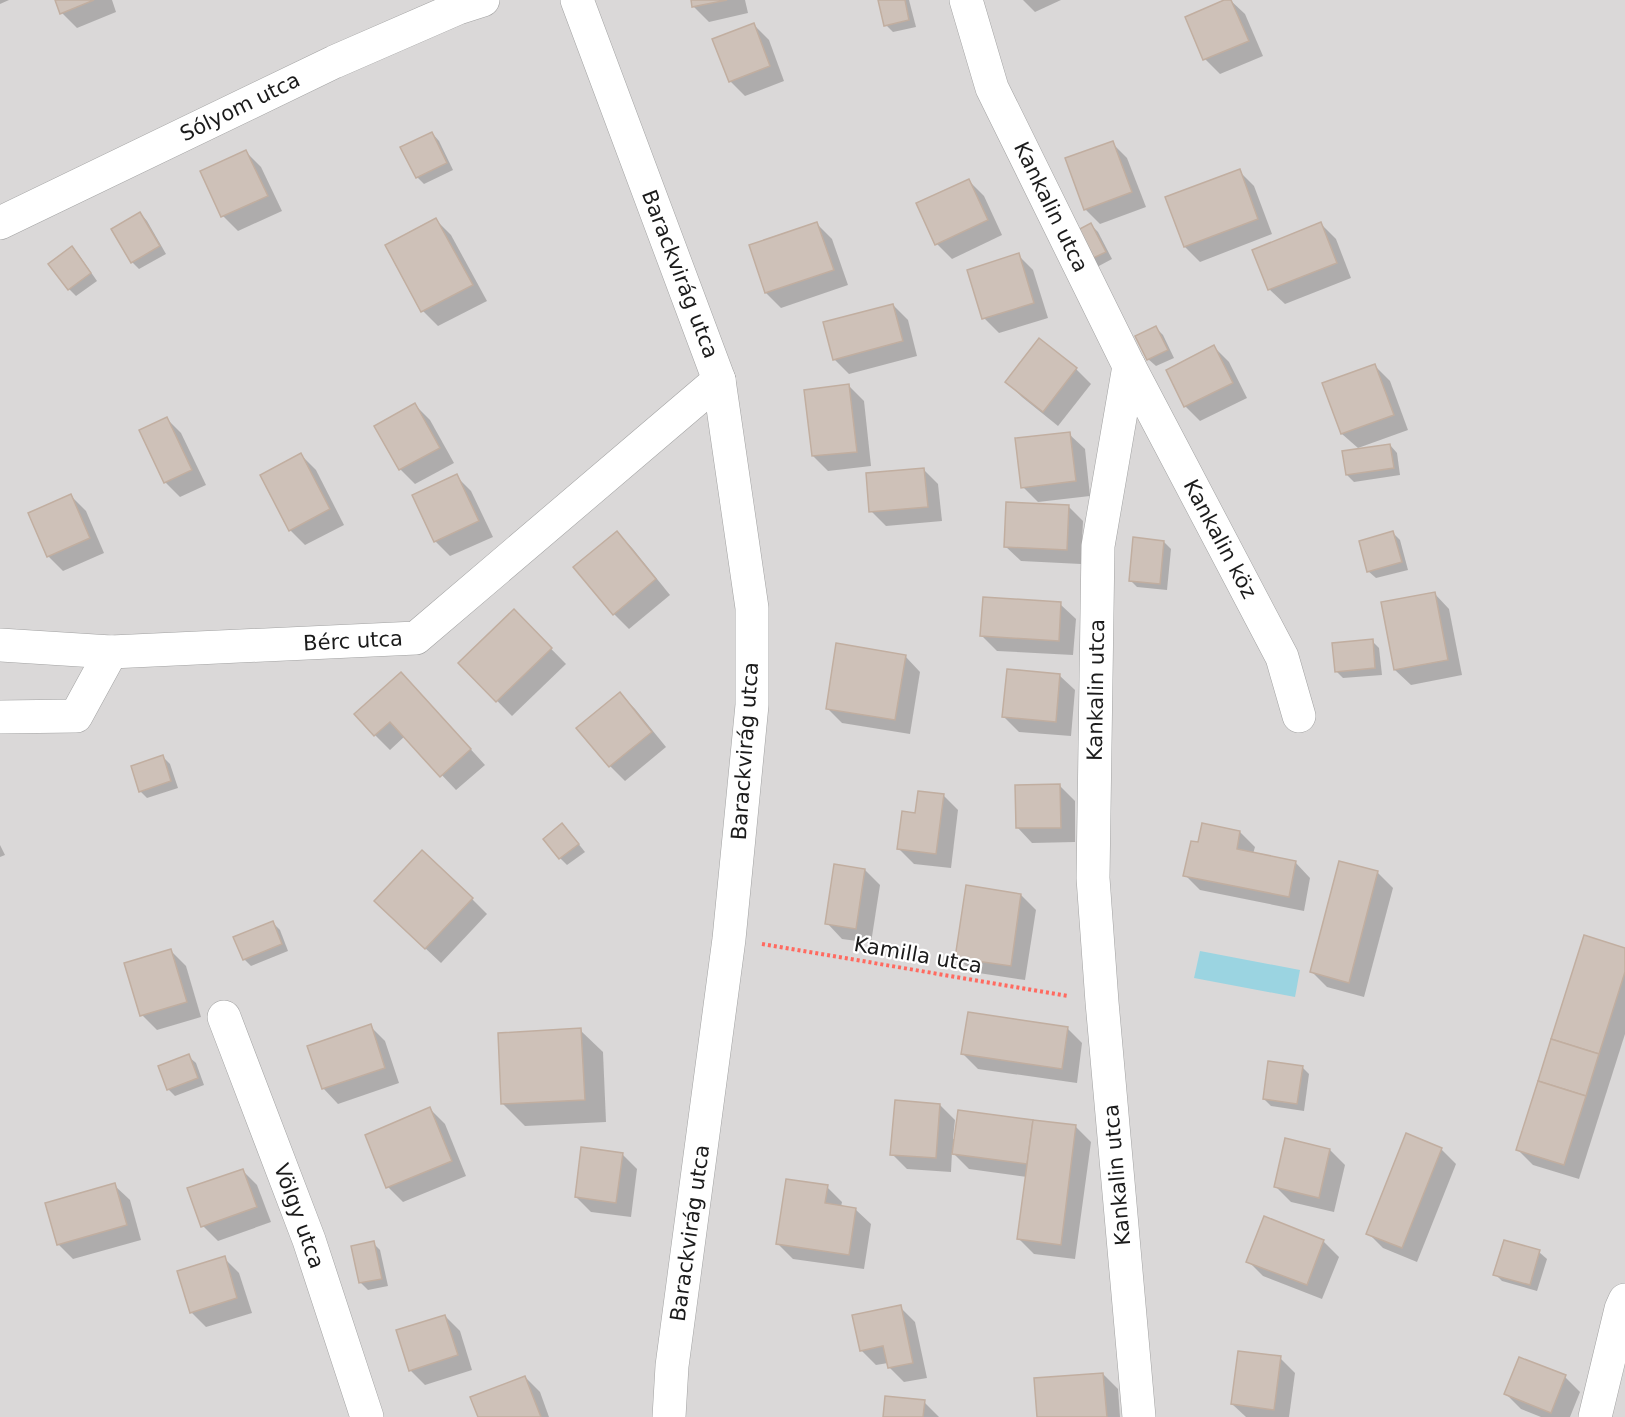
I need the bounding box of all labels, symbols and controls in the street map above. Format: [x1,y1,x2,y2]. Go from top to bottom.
street label: Sólyom utca [176,68,304,146]
street label: Kankalin utca [1009,138,1093,276]
street label: Barackvirág utca [637,187,723,361]
street label: Kankalin köz [1179,475,1261,603]
street label: Kankalin utca [1083,619,1109,761]
street label: Bérc utca [303,626,403,656]
street label: Barackvirág utca [727,661,763,841]
street label: Kamilla utca [852,932,984,978]
street label: Kankalin utca [1099,1103,1135,1247]
street label: Barackvirág utca [666,1143,714,1323]
street label: Völgy utca [269,1160,329,1272]

